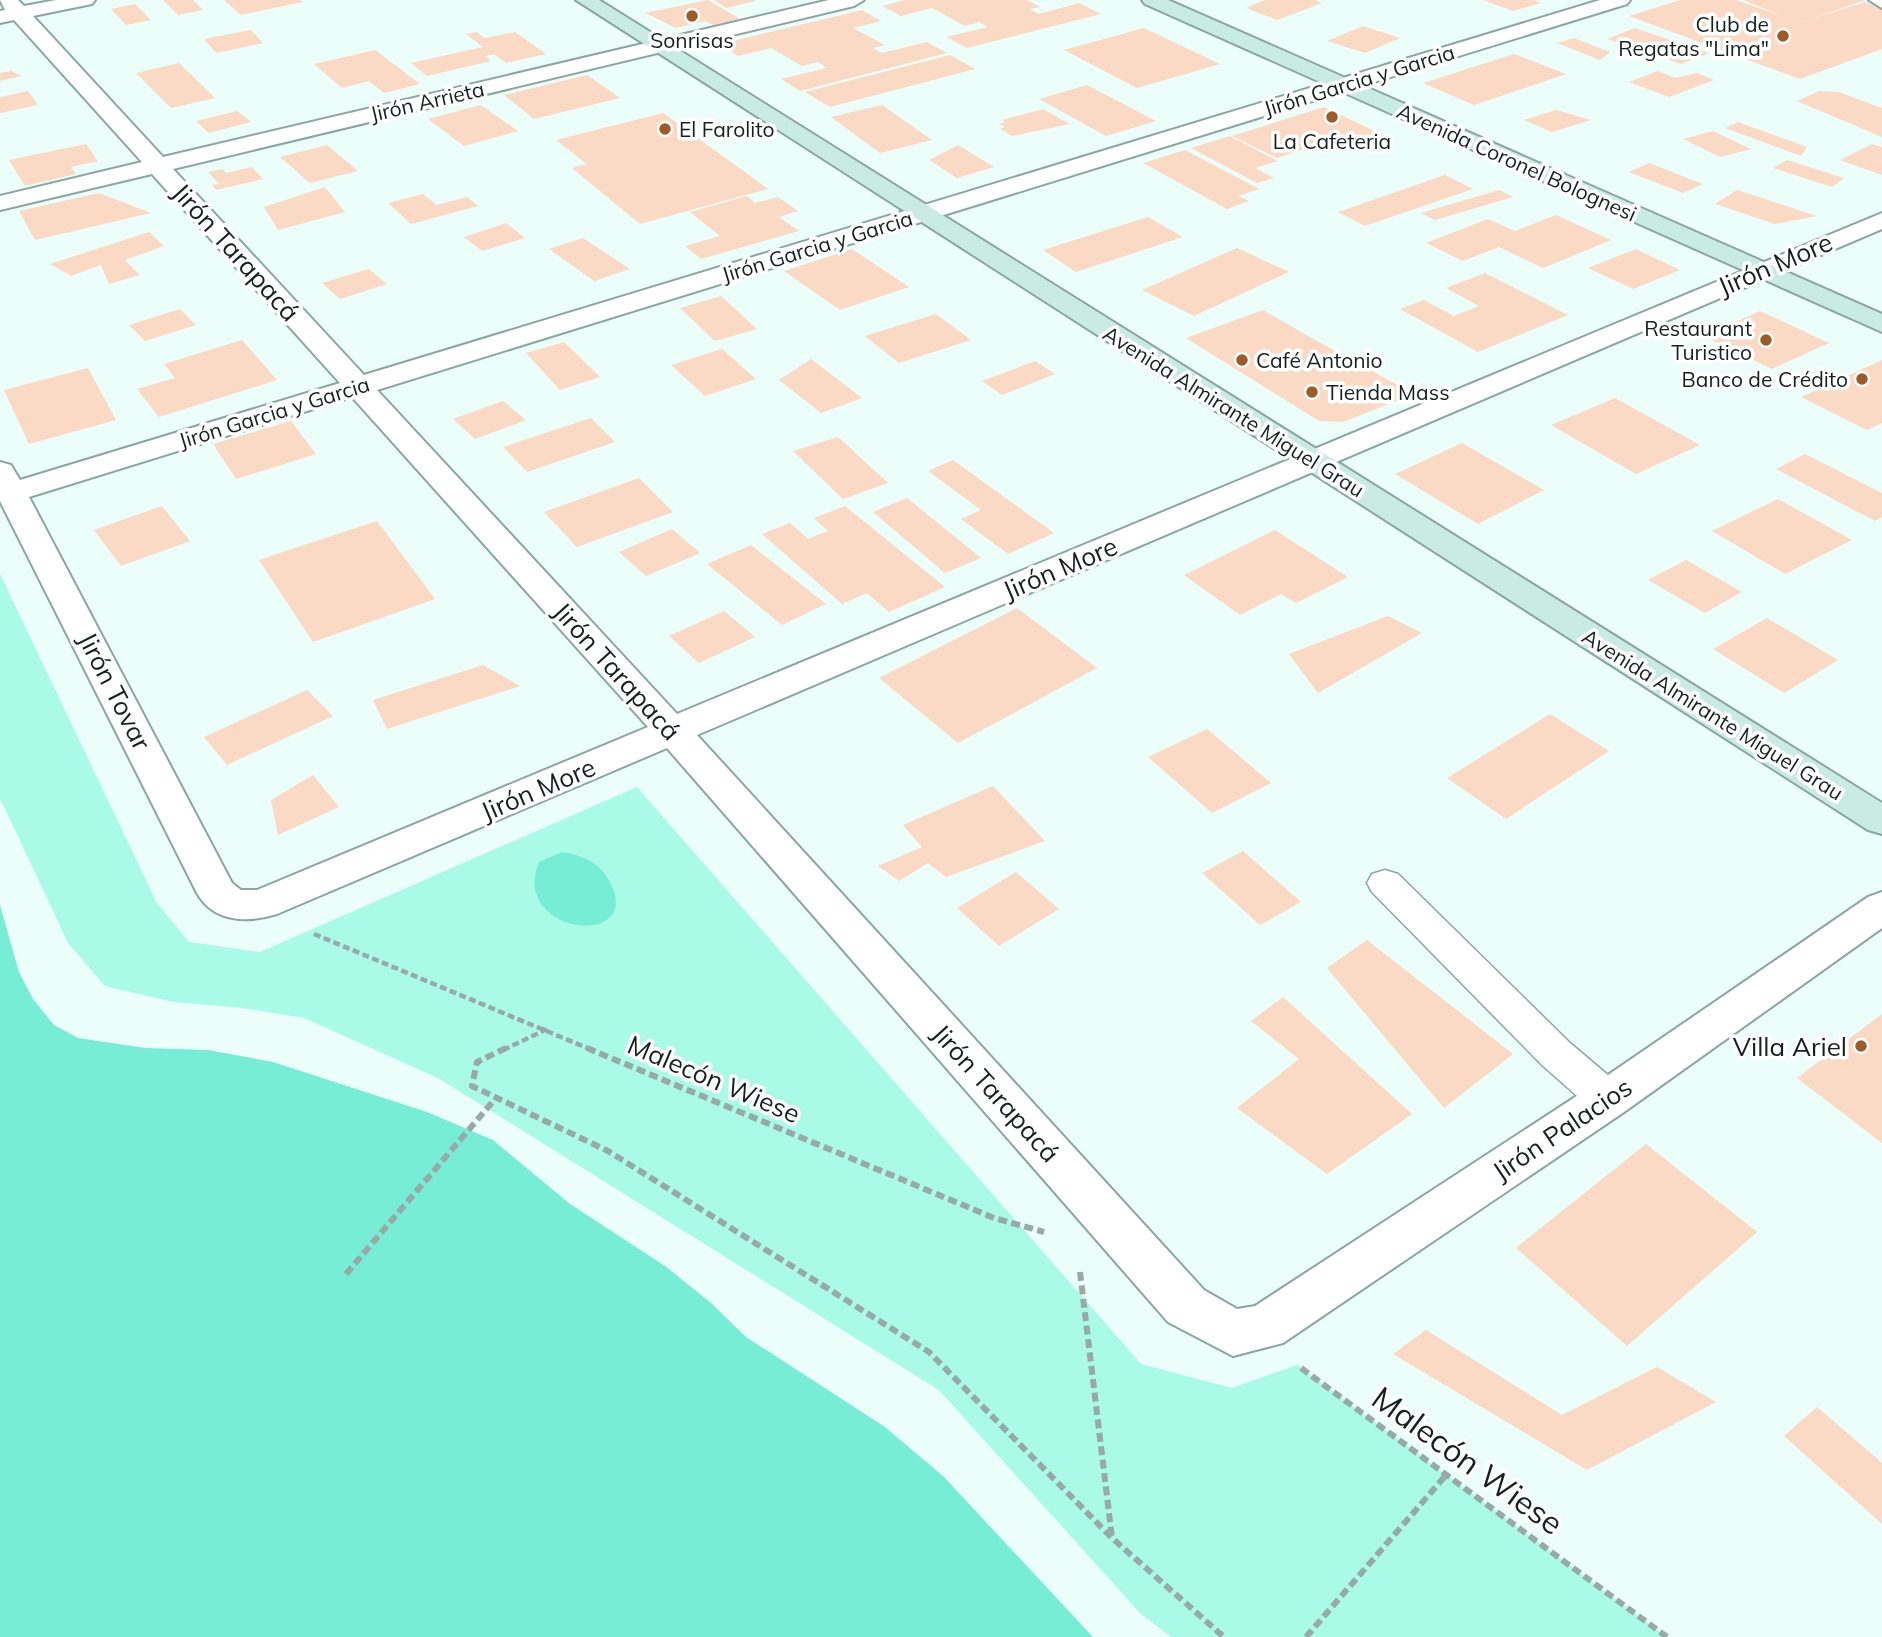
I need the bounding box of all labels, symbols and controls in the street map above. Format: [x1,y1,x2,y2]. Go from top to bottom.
marker: Sonrisas [684,8,700,24]
place label: Club de Regatas "Lima" [1618,11,1769,61]
place label: Sonrisas [650,27,734,53]
marker: Club de Regatas "Lima" [1775,28,1791,44]
street label: Jirón Garcia y Garcia [1260,39,1458,121]
street label: Jirón Arrieta [367,75,487,127]
street label: Avenida Coronel Bolognesi [1393,97,1641,227]
marker: La Cafeteria [1324,109,1340,125]
place label: El Farolito [679,116,775,142]
marker: El Farolito [657,121,673,137]
place label: La Cafeteria [1273,128,1391,154]
street label: Jirón Tarapacá [165,176,307,328]
street label: Jirón Garcia y Garcia [718,205,916,287]
street label: Jirón More [1713,225,1837,303]
place label: Restaurant Turistico [1644,315,1752,365]
street label: Avenida Almirante Miguel Grau [1099,320,1369,502]
marker: Restaurant Turistico [1758,332,1774,348]
place label: Café Antonio [1256,347,1383,373]
marker: Café Antonio [1234,352,1250,368]
place label: Banco de Crédito [1682,366,1848,392]
street label: Jirón Garcia y Garcia [175,371,373,453]
marker: Banco de Crédito [1854,371,1870,387]
place label: Tienda Mass [1326,379,1450,405]
marker: Tienda Mass [1304,384,1320,400]
street label: Jirón More [998,529,1122,607]
street label: Jirón Tarapacá [546,595,688,747]
street label: Avenida Almirante Miguel Grau [1578,623,1848,805]
street label: Jirón Tovar [71,627,159,756]
street label: Jirón More [476,750,600,828]
street label: Jirón Tarapacá [925,1017,1067,1169]
street label: Malecón Wiese [623,1028,805,1130]
place label: Villa Ariel [1733,1030,1847,1063]
marker: Villa Ariel [1853,1038,1869,1054]
street label: Jirón Palacios [1486,1070,1638,1188]
street label: Malecón Wiese [1365,1377,1571,1543]

